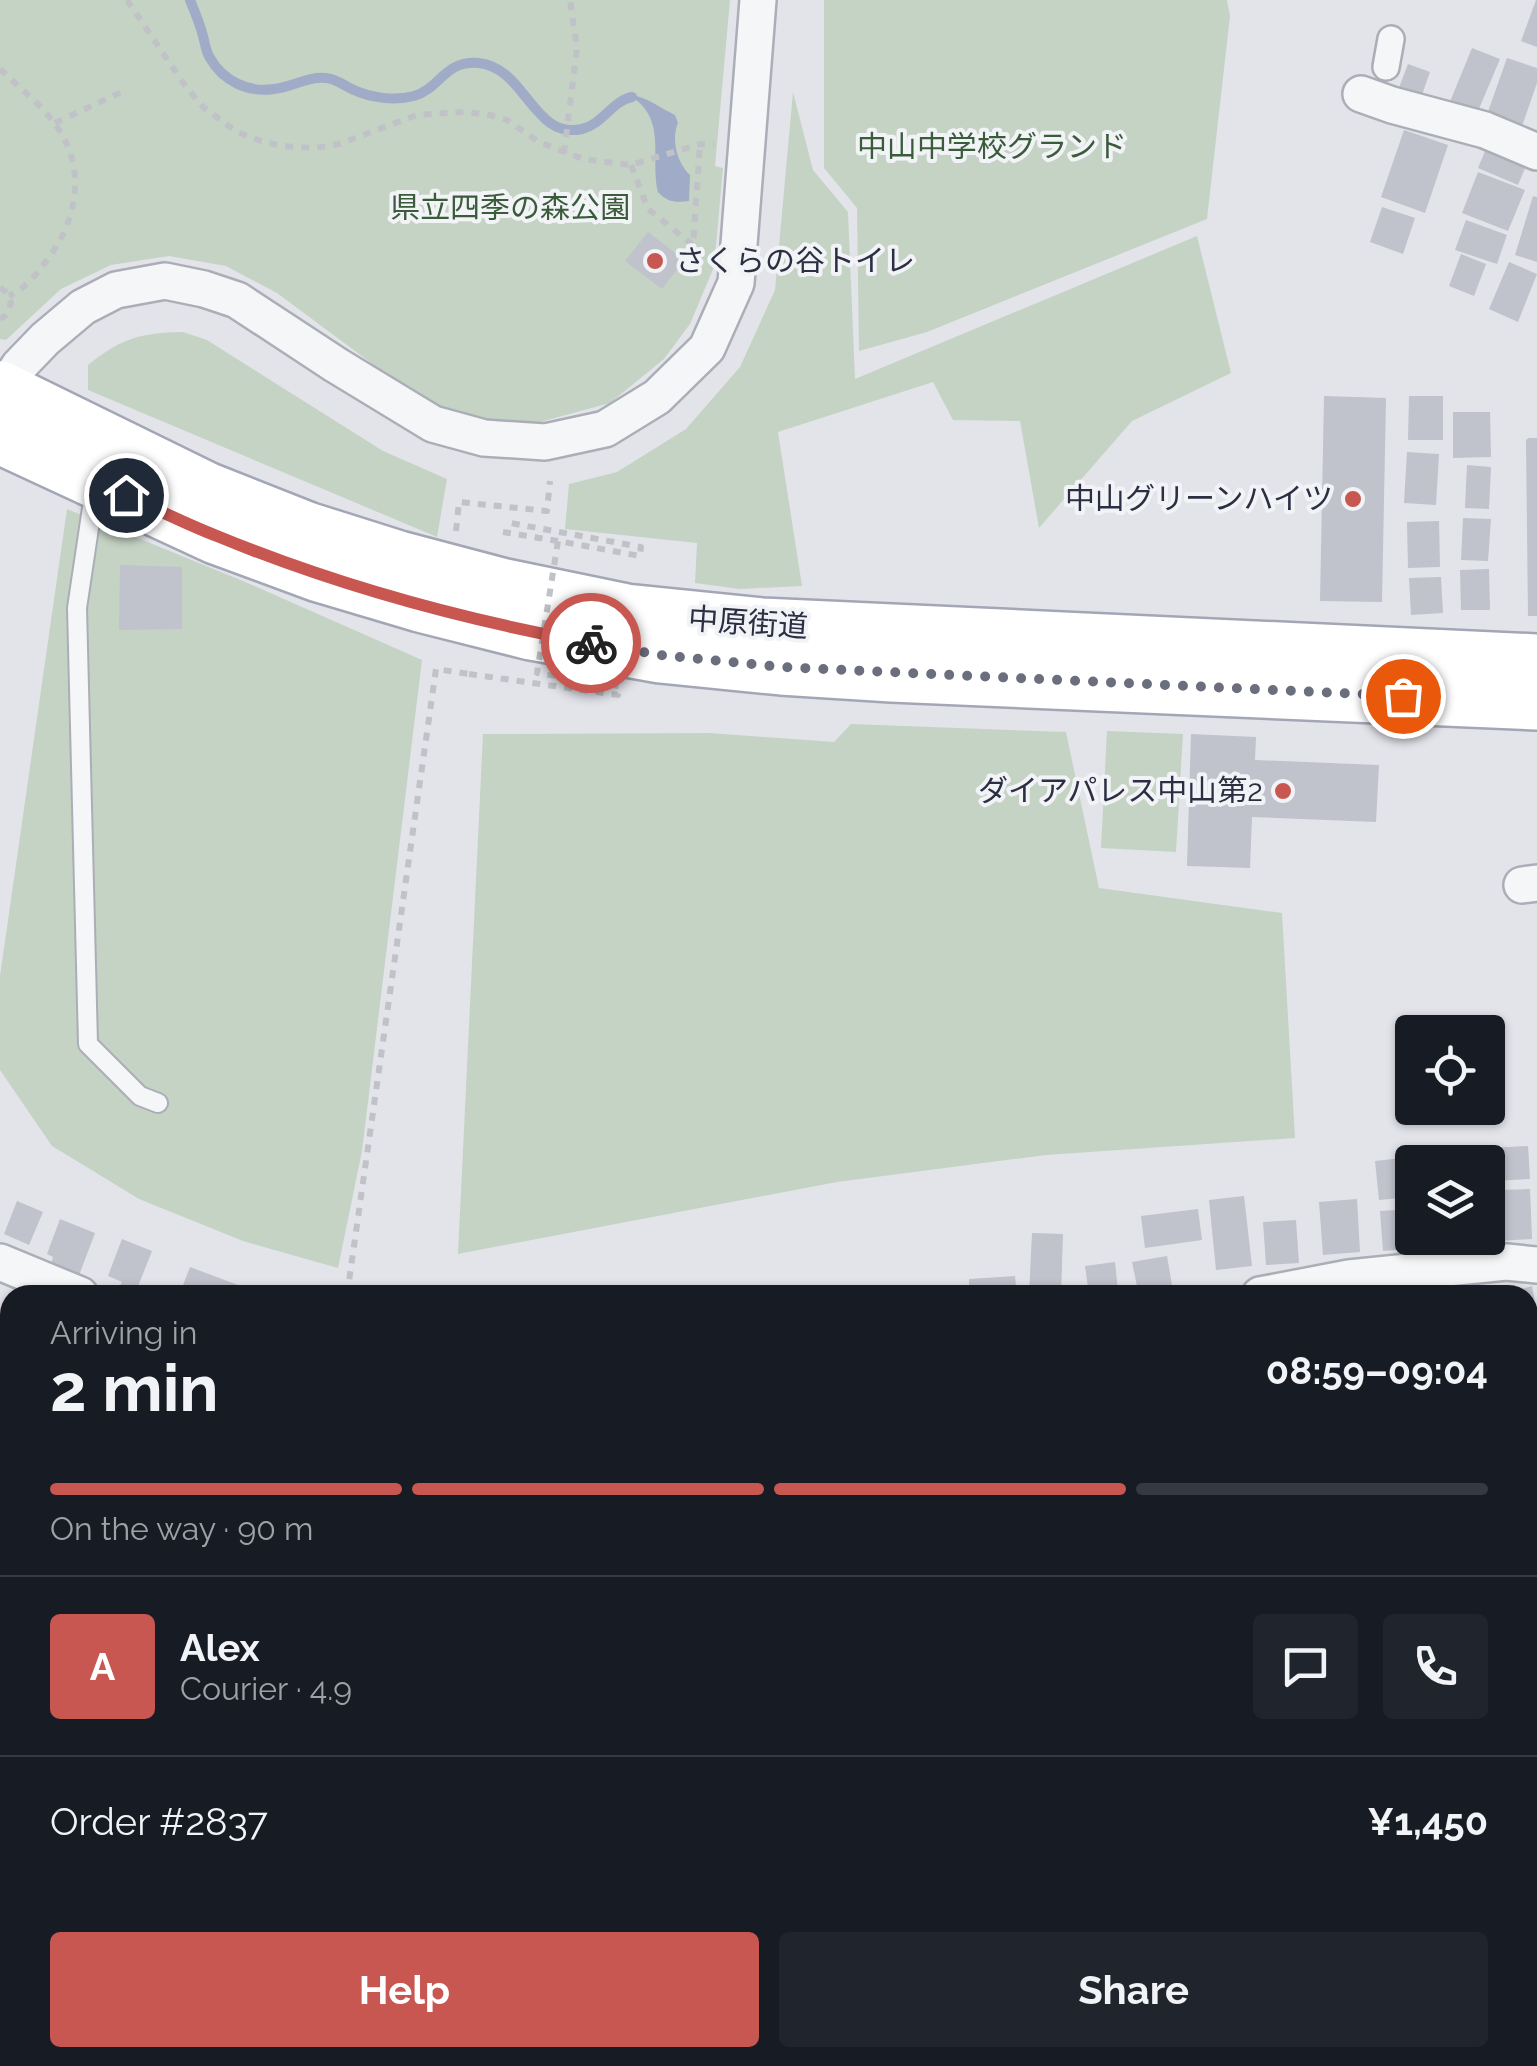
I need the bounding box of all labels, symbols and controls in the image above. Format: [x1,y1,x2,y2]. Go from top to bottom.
park label: 中山中学校グランド [857,129,1127,164]
park label: 県立四季の森公園 [390,190,630,225]
place label: さくらの谷トイレ [675,243,915,278]
marker: さくらの谷トイレ [644,250,666,272]
pin [84,453,169,538]
icon: home [99,468,154,523]
place label: 中山グリーンハイツ [1065,481,1333,516]
marker: 中山グリーンハイツ [1342,488,1364,510]
courier [541,593,641,693]
street label: 中原街道 [687,601,809,644]
icon: bike [564,616,619,671]
pin [1361,654,1446,739]
icon: bag [1376,669,1431,724]
place label: ダイアパレス中山第2 [978,773,1263,808]
marker: ダイアパレス中山第2 [1272,780,1294,802]
map controls [1395,1015,1505,1255]
button: locate [1395,1015,1505,1125]
button: layers [1395,1145,1505,1255]
text: Arriving in [50,1314,197,1351]
text: 08:59–09:04 [1266,1348,1488,1393]
text: 2 min [50,1350,219,1426]
text: On the way · 90 m [50,1510,313,1547]
button: chat [1253,1614,1358,1719]
button: phone [1383,1614,1488,1719]
text: Alex [180,1625,260,1670]
text: A [90,1644,115,1689]
text: Courier · 4.9 [180,1670,352,1707]
text: Order #2837 [50,1799,268,1844]
text: ¥1,450 [1367,1799,1488,1844]
button: Help [50,1932,759,2047]
button: Share [779,1932,1488,2047]

